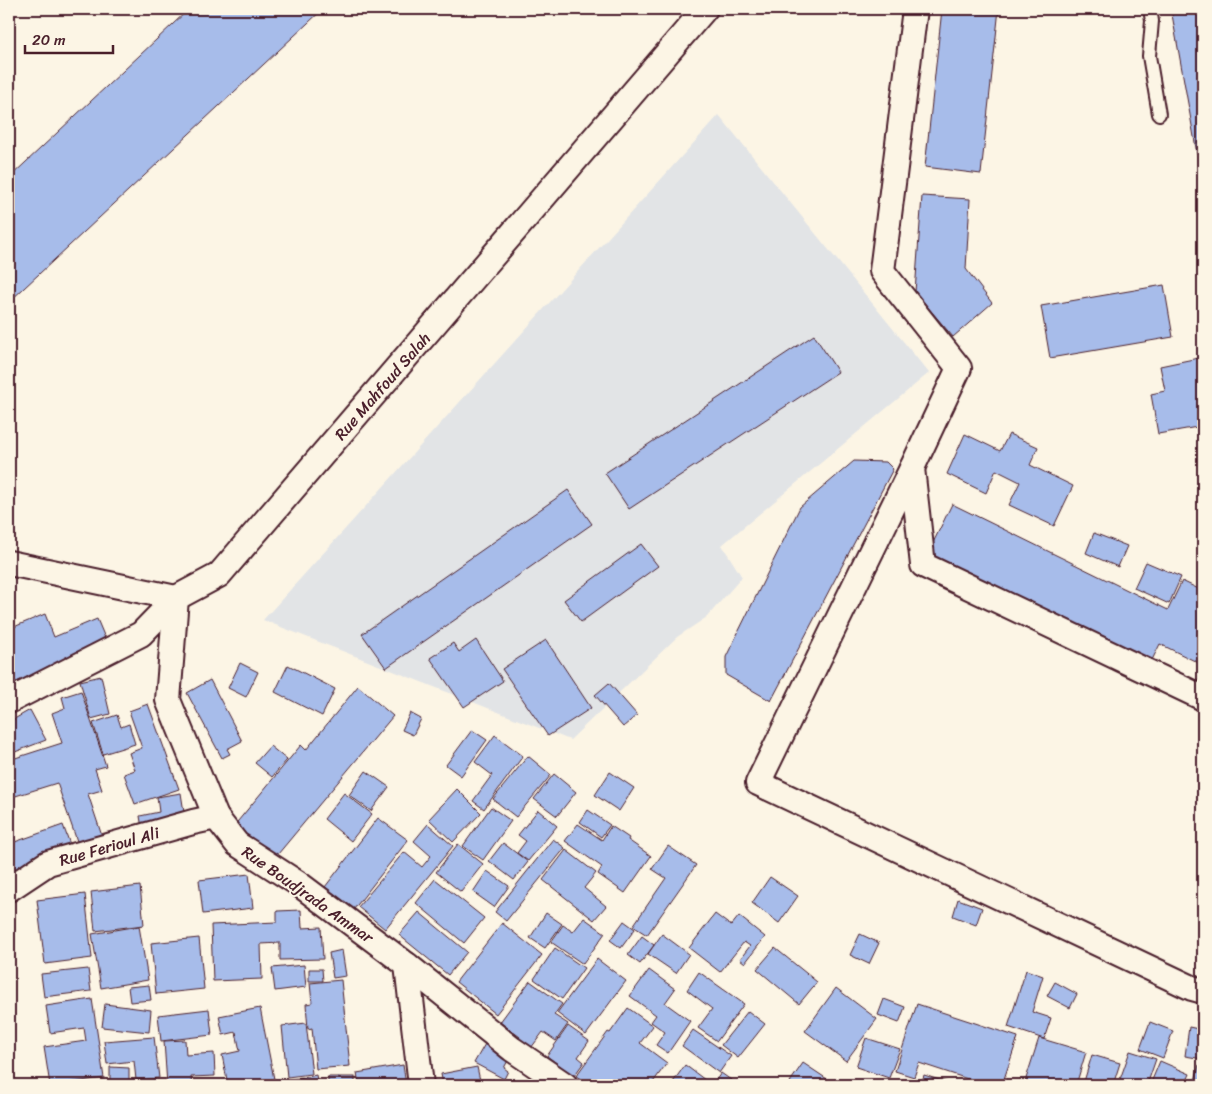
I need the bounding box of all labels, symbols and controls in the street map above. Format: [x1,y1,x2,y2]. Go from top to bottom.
scale bar [25,22,112,54]
text: 20 m [32,27,66,53]
street label: Rue Mahfoud Salah [327,325,438,447]
street label: Rue Ferioul Ali [56,818,163,875]
street label: Rue Boudjrada Ammar [236,838,381,952]

